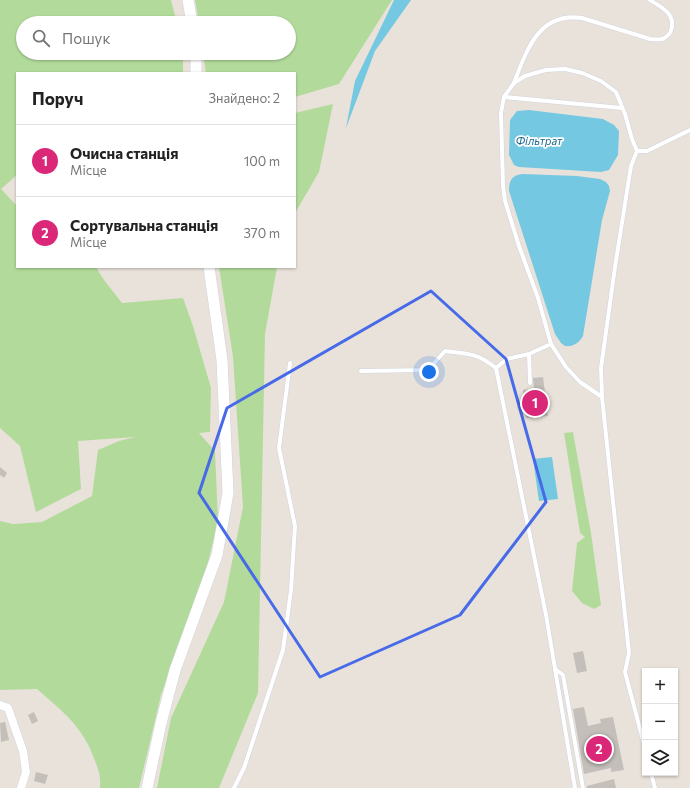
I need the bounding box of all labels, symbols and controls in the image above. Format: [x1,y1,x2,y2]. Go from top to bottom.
search box [16,16,296,60]
icon: search [30,27,52,49]
text: Пошук [62,29,110,47]
text: Поруч [32,88,83,109]
text: Знайдено: 2 [209,90,280,106]
water label: Фільтрат [516,134,563,147]
text: Очисна станція [70,144,178,162]
text: 1 [42,153,48,169]
text: 100 m [244,153,280,169]
text: Місце [70,162,107,178]
text: Сортувальна станція [70,216,218,234]
text: 2 [41,225,49,241]
text: 370 m [243,225,280,241]
text: Місце [70,234,107,250]
your location [419,362,439,382]
pin: 1 [522,388,548,418]
map controls [642,668,678,776]
button: + [642,668,678,704]
button: − [642,704,678,740]
pin: 2 [586,734,612,764]
button: layers [642,740,678,776]

